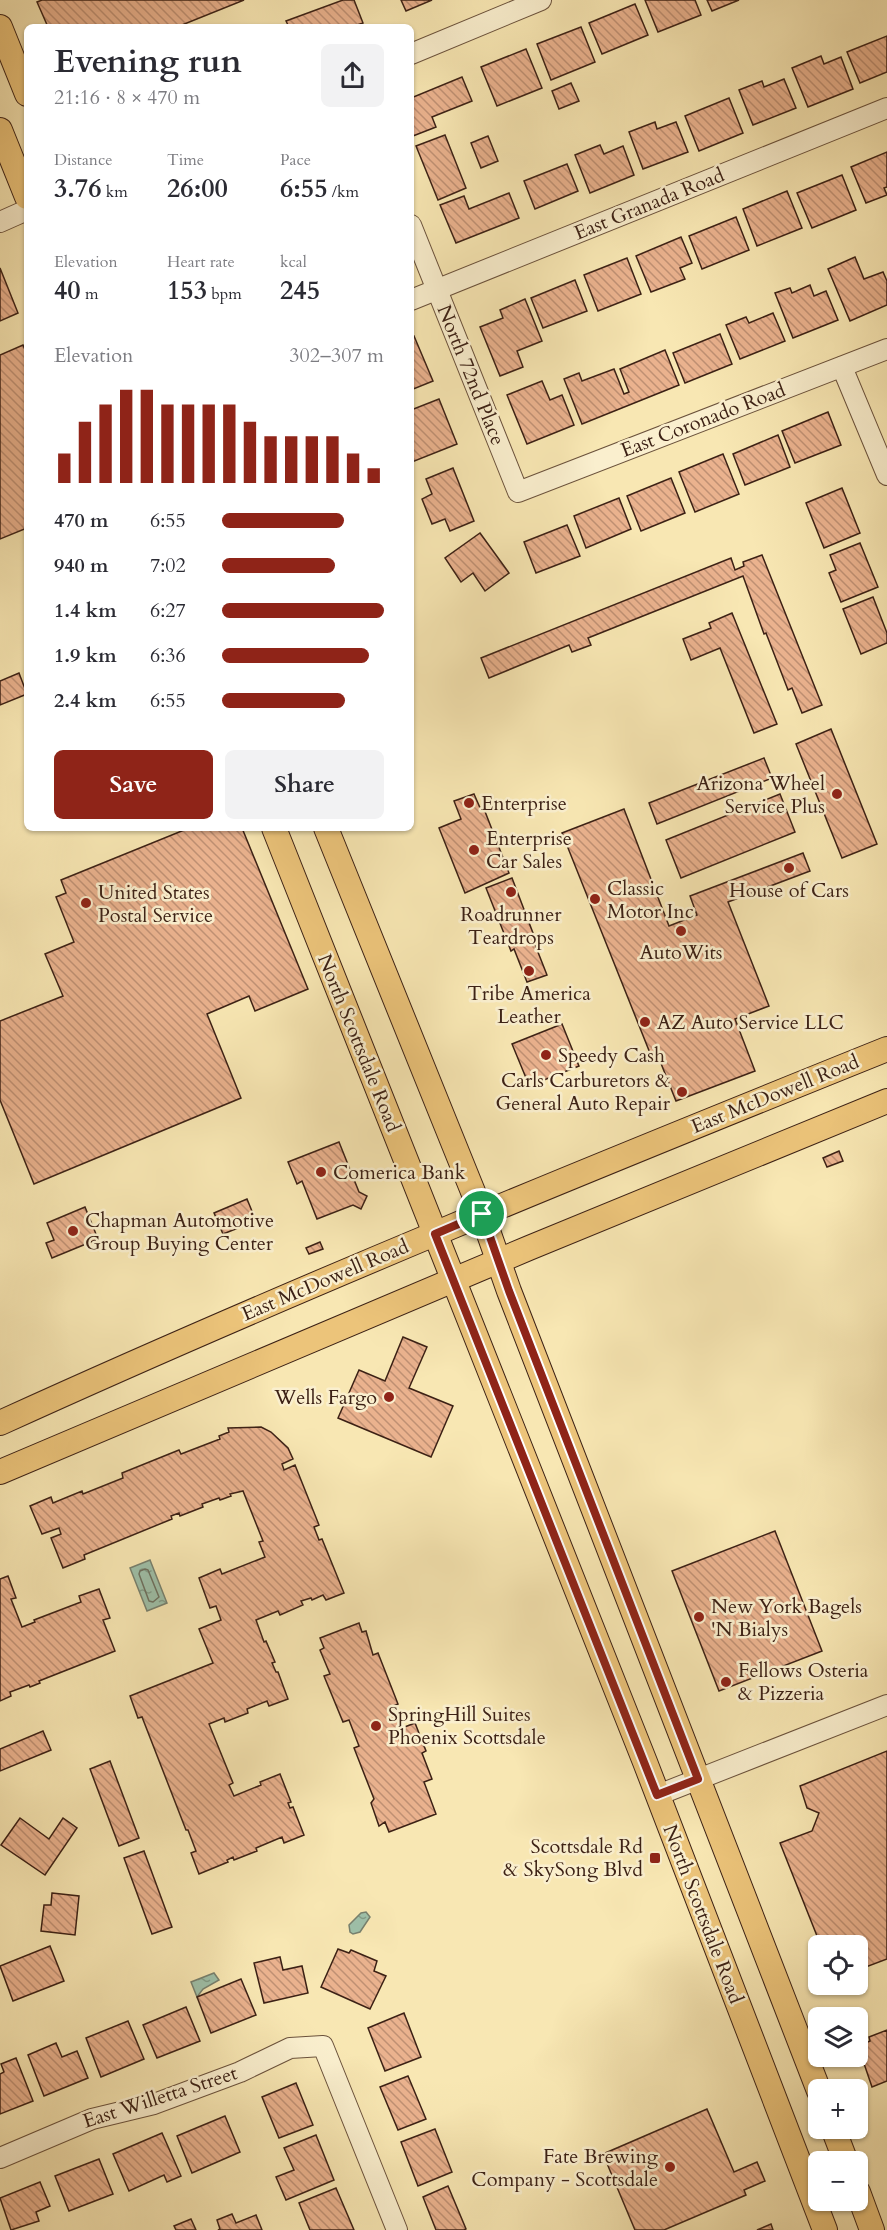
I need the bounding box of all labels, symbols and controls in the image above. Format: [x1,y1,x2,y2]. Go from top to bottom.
text: Evening run [54,39,242,84]
button: share [321,44,384,107]
text: 21:16 · 8 × 470 m [54,84,200,111]
text: Distance [54,149,112,171]
text: Time [167,149,204,171]
text: Pace [280,149,311,171]
street label: East Granada Road [570,161,728,246]
text: 3.76 [54,171,102,206]
text: 26:00 [167,171,228,206]
text: 6:55 [280,171,328,206]
text: km [102,181,128,203]
text: /km [328,181,359,203]
text: Elevation [54,251,118,273]
text: Heart rate [167,251,235,273]
text: kcal [280,251,307,273]
text: 40 [54,273,81,308]
text: 153 [167,273,207,308]
text: 245 [280,273,320,308]
text: m [81,283,98,305]
text: bpm [207,283,242,305]
street label: North 72nd Place [430,301,512,449]
text: Elevation [54,342,133,369]
text: 302–307 m [289,342,384,369]
street label: East Coronado Road [617,376,790,464]
text: 470 m [54,507,109,534]
text: 6:55 [150,507,186,534]
text: 940 m [54,552,109,579]
text: 7:02 [150,552,186,579]
text: 1.4 km [54,597,117,624]
text: 6:27 [150,597,186,624]
text: 1.9 km [54,642,117,669]
text: 6:36 [150,642,186,669]
text: 2.4 km [54,687,117,714]
text: 6:55 [150,687,186,714]
button: Save [54,750,213,819]
button: Share [225,750,384,819]
place label: Arizona Wheel Service Plus [696,770,825,820]
marker: Arizona Wheel Service Plus [830,787,844,801]
place label: Enterprise [481,790,567,817]
marker: Enterprise [462,796,476,810]
place label: Enterprise Car Sales [486,825,572,875]
marker: Enterprise Car Sales [467,843,481,857]
marker: House of Cars [782,861,796,875]
place label: Classic Motor Inc [607,875,694,925]
place label: House of Cars [729,877,849,904]
place label: United States Postal Service [98,879,213,929]
marker: Roadrunner Teardrops [504,885,518,899]
marker: Classic Motor Inc [588,892,602,906]
marker: United States Postal Service [79,896,93,910]
place label: Roadrunner Teardrops [460,901,562,951]
marker: AutoWits [674,924,688,938]
place label: AutoWits [639,939,723,966]
street label: North Scottsdale Road [311,950,407,1136]
marker: Tribe America Leather [522,964,536,978]
place label: Tribe America Leather [467,980,591,1030]
place label: AZ Auto Service LLC [657,1009,844,1036]
marker: AZ Auto Service LLC [638,1015,652,1029]
place label: Speedy Cash [558,1042,665,1069]
marker: Speedy Cash [539,1048,553,1062]
street label: East McDowell Road [687,1048,863,1140]
place label: Carls Carburetors & General Auto Repair [495,1067,671,1117]
marker: Carls Carburetors & General Auto Repair [675,1085,689,1099]
place label: Comerica Bank [333,1159,466,1186]
marker: Comerica Bank [314,1165,328,1179]
pin [456,1188,507,1239]
icon: arrive [465,1197,498,1230]
place label: Chapman Automotive Group Buying Center [85,1207,274,1257]
marker: Chapman Automotive Group Buying Center [66,1224,80,1238]
street label: East McDowell Road [237,1232,413,1327]
place label: Wells Fargo [273,1384,377,1411]
marker: Wells Fargo [382,1390,396,1404]
place label: New York Bagels 'N Bialys [711,1593,862,1643]
marker: New York Bagels 'N Bialys [692,1610,706,1624]
place label: Fellows Osteria & Pizzeria [738,1657,869,1707]
marker: Fellows Osteria & Pizzeria [719,1675,733,1689]
place label: SpringHill Suites Phoenix Scottsdale [388,1701,546,1751]
marker: SpringHill Suites Phoenix Scottsdale [369,1719,383,1733]
street label: North Scottsdale Road [656,1821,750,2008]
place label: Scottsdale Rd & SkySong Blvd [503,1833,643,1883]
marker: Scottsdale Rd & SkySong Blvd [648,1851,662,1865]
map controls [808,1935,868,2211]
button: locate [808,1935,868,1995]
button: layers [808,2007,868,2067]
street label: East Willetta Street [79,2059,241,2135]
button: + [808,2079,868,2139]
place label: Fate Brewing Company - Scottsdale [471,2143,659,2193]
button: − [808,2151,868,2211]
marker: Fate Brewing Company - Scottsdale [663,2160,677,2174]

